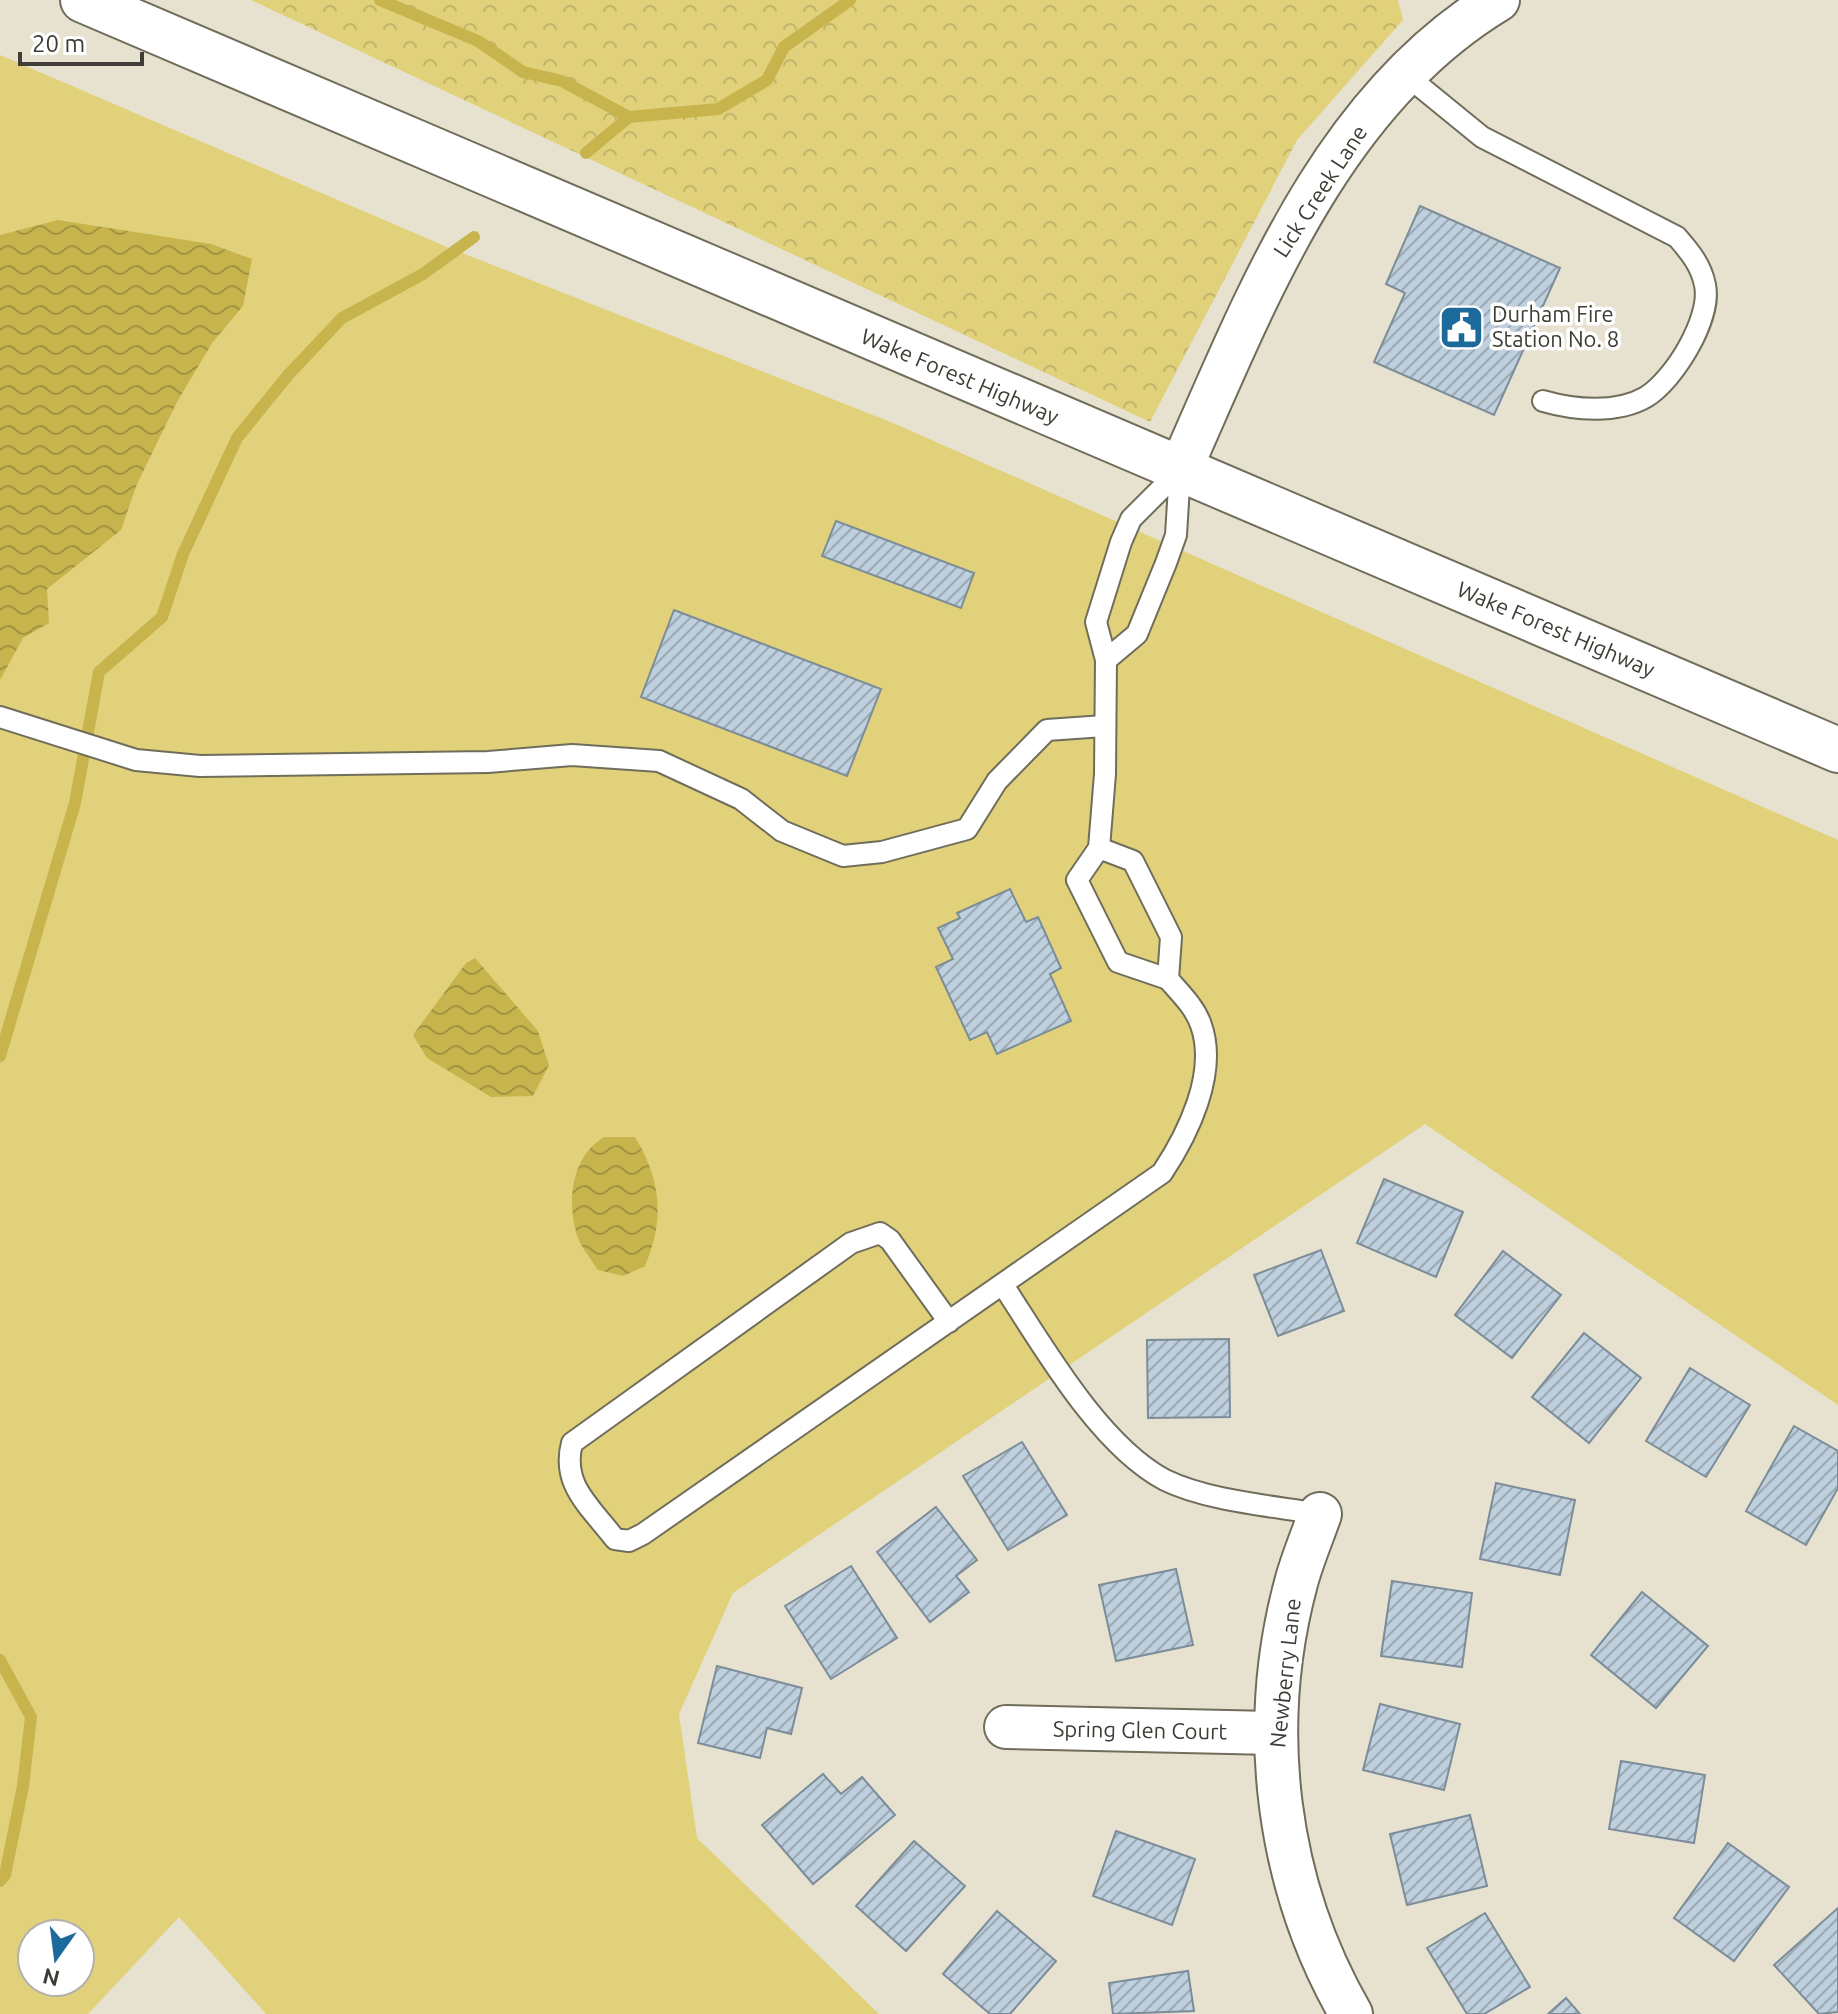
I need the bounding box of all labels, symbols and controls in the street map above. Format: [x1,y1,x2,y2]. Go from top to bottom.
scale bar [20,16,142,66]
text: 20 m [32,30,85,57]
street label: Lick Creek Lane [1268,120,1372,261]
place label: Durham Fire Station No. 8 [1492,301,1619,351]
public building icon: Durham Fire Station No. 8 [1437,303,1485,351]
street label: Wake Forest Highway [858,323,1063,429]
street label: Wake Forest Highway [1454,576,1659,682]
street label: Newberry Lane [1264,1597,1305,1749]
street label: Spring Glen Court [1053,1715,1228,1744]
north arrow [16,1918,96,1998]
text: N [40,1964,62,1992]

